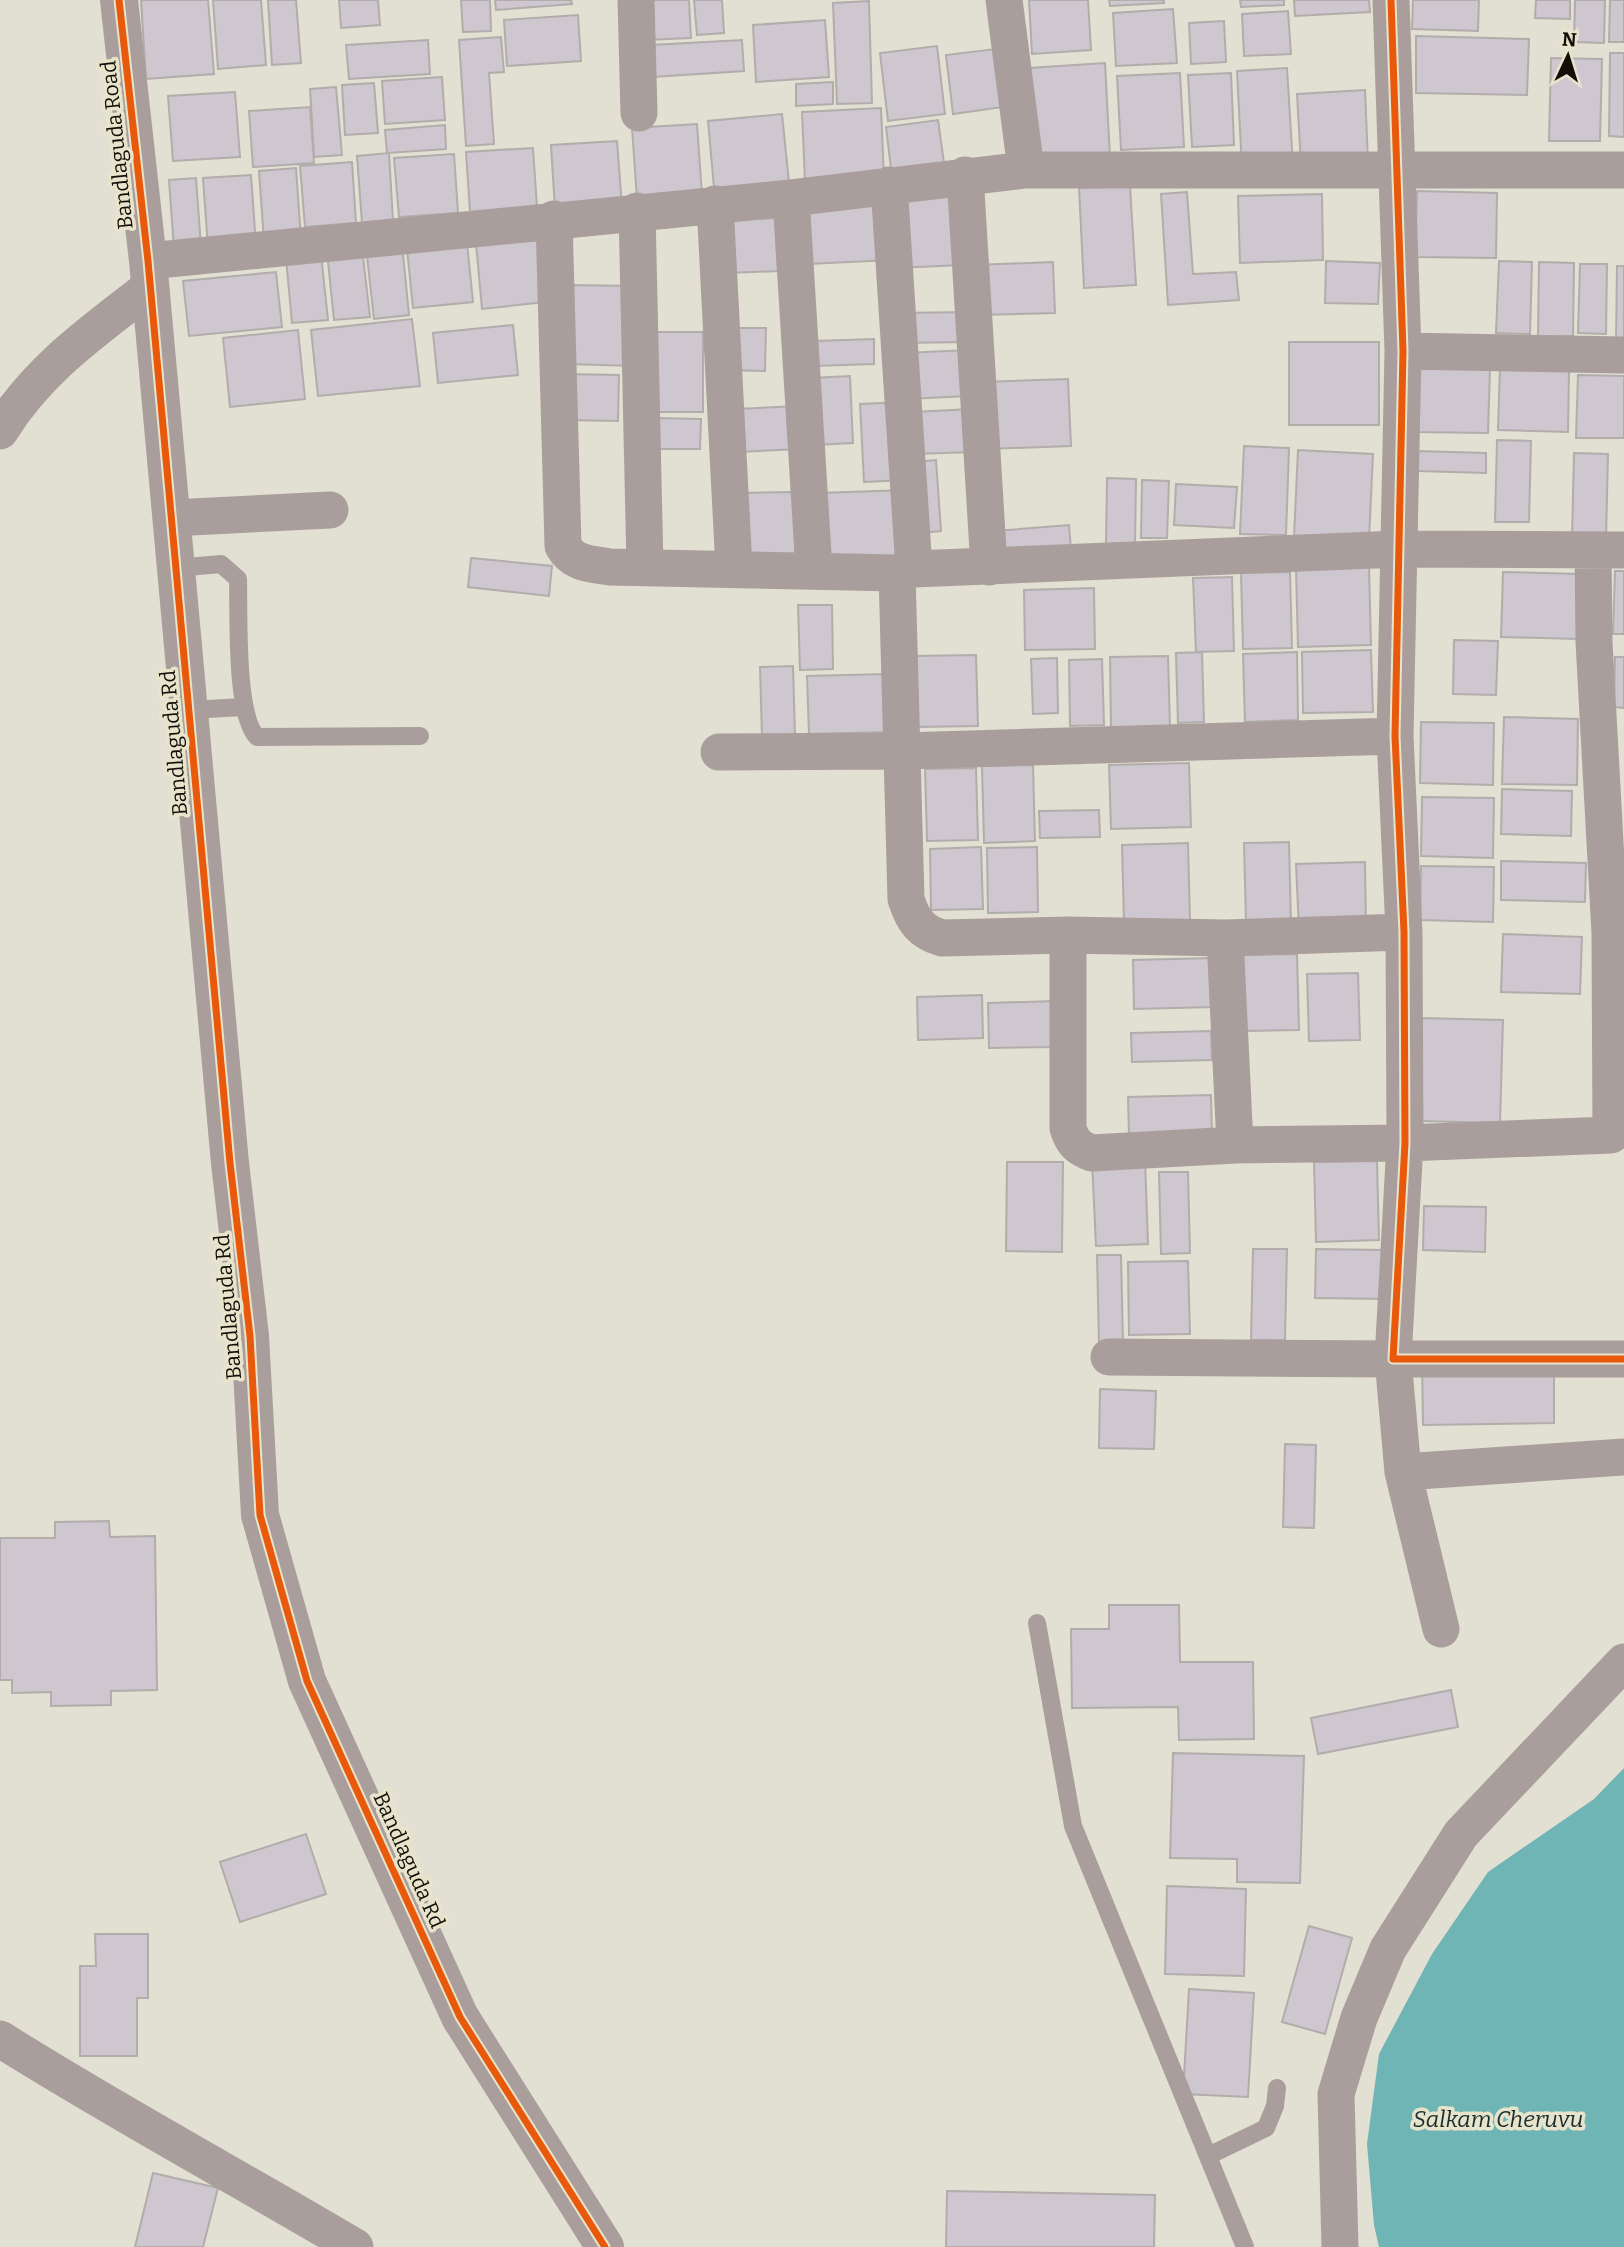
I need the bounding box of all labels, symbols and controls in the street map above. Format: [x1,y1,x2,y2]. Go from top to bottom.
north arrow [1533,21,1603,91]
text: N [1561,28,1578,52]
street label: Bandlaguda Road [95,59,139,231]
street label: Bandlaguda Rd [155,669,193,817]
street label: Bandlaguda Rd [209,1233,247,1381]
street label: Bandlaguda Rd [367,1788,451,1932]
water label: Salkam Cheruvu [1413,2105,1583,2133]

